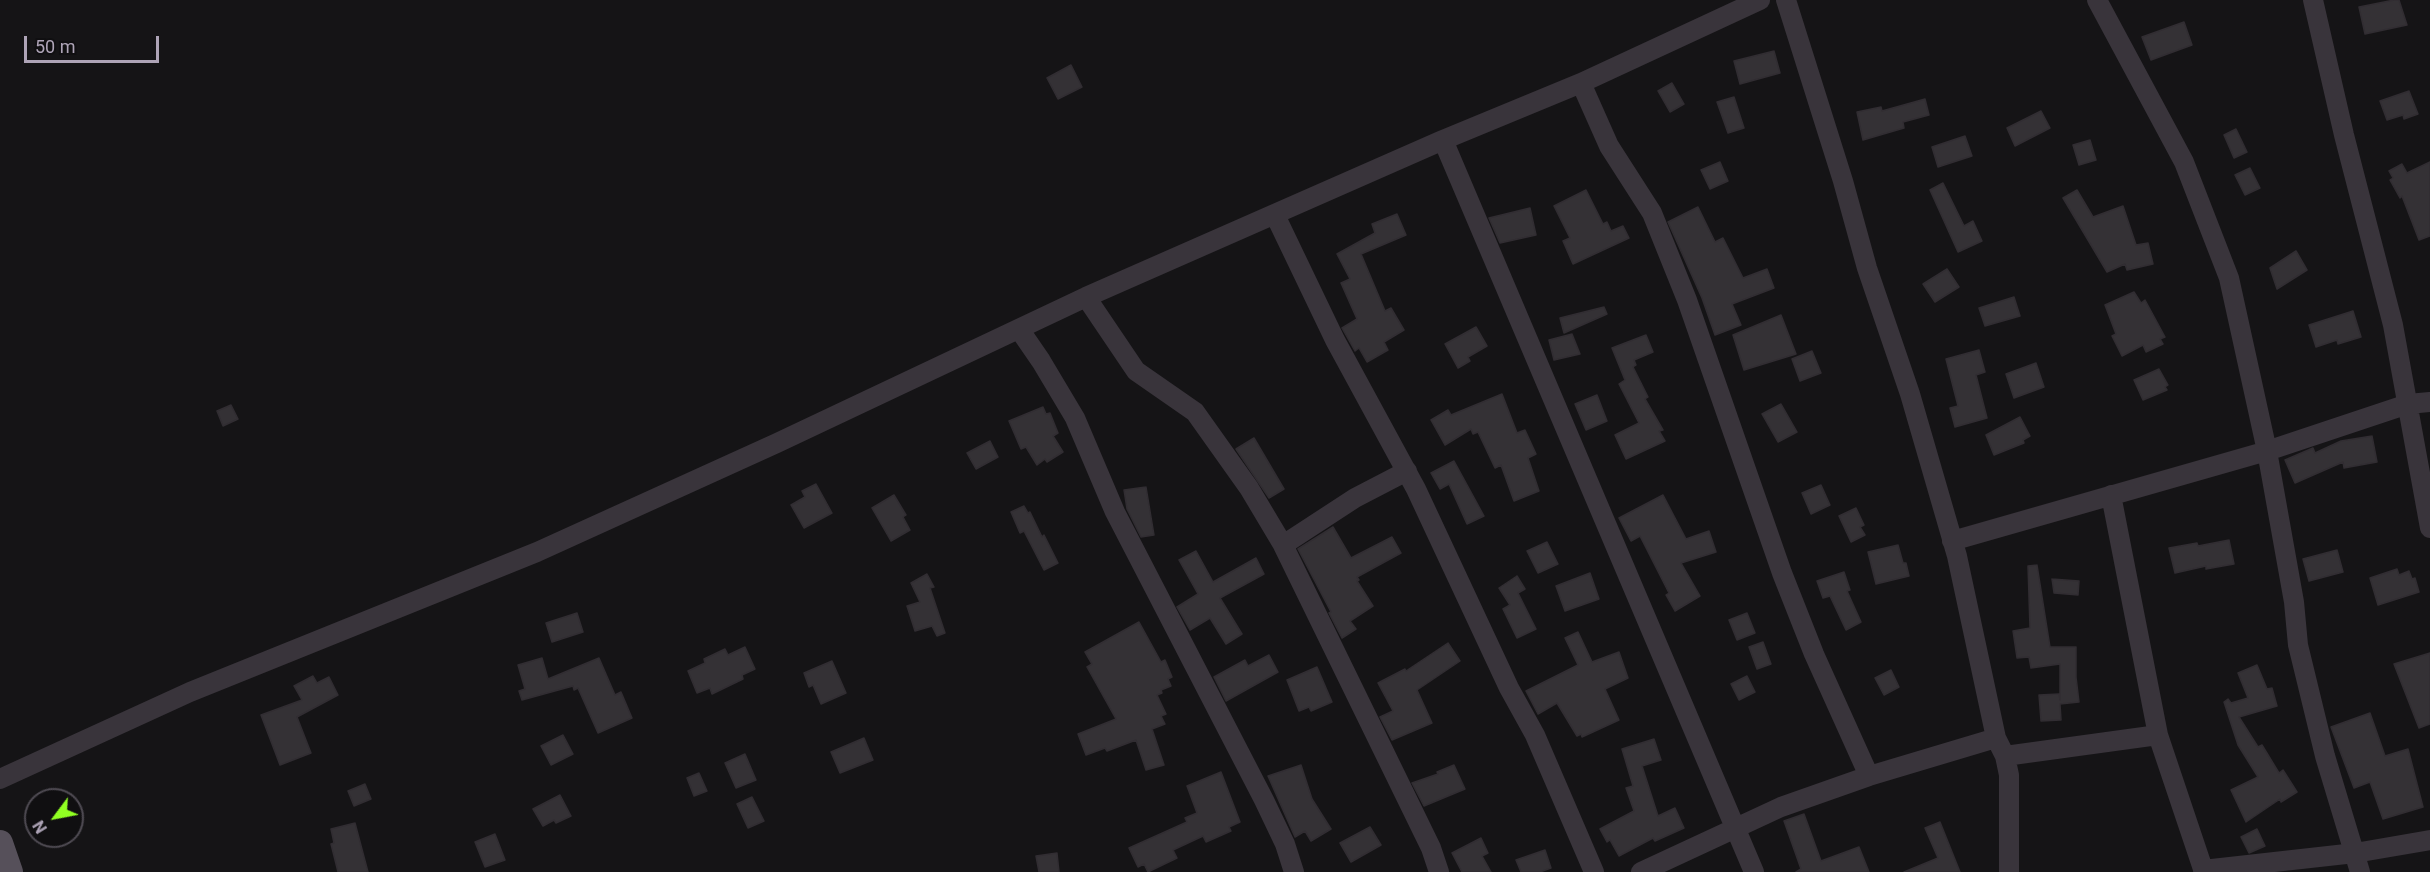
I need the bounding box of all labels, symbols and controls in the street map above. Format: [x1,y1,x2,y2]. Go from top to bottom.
scale bar [27,24,162,62]
text: 50 m [35,36,75,57]
north arrow [24,788,84,848]
text: N [29,817,51,837]

